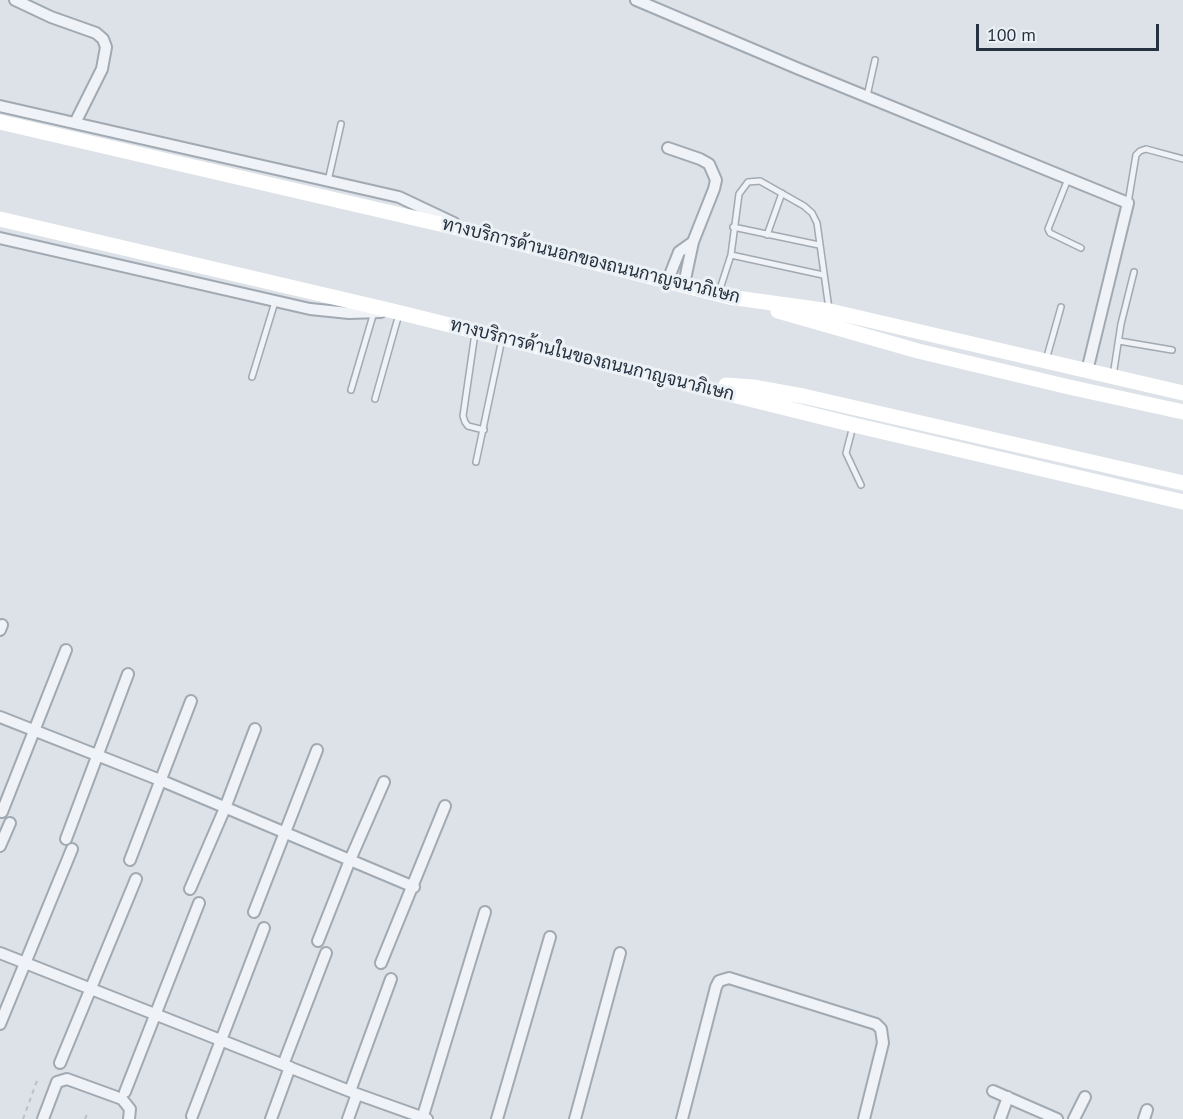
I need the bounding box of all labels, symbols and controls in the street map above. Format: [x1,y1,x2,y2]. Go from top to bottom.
scale bar [979,12,1162,50]
text: 100 m [987,23,1036,46]
street label: ทางบริการด้านนอกของถนนกาญจนาภิเษก [440,213,742,309]
street label: ทางบริการด้านในของถนนกาญจนาภิเษก [448,314,736,406]

